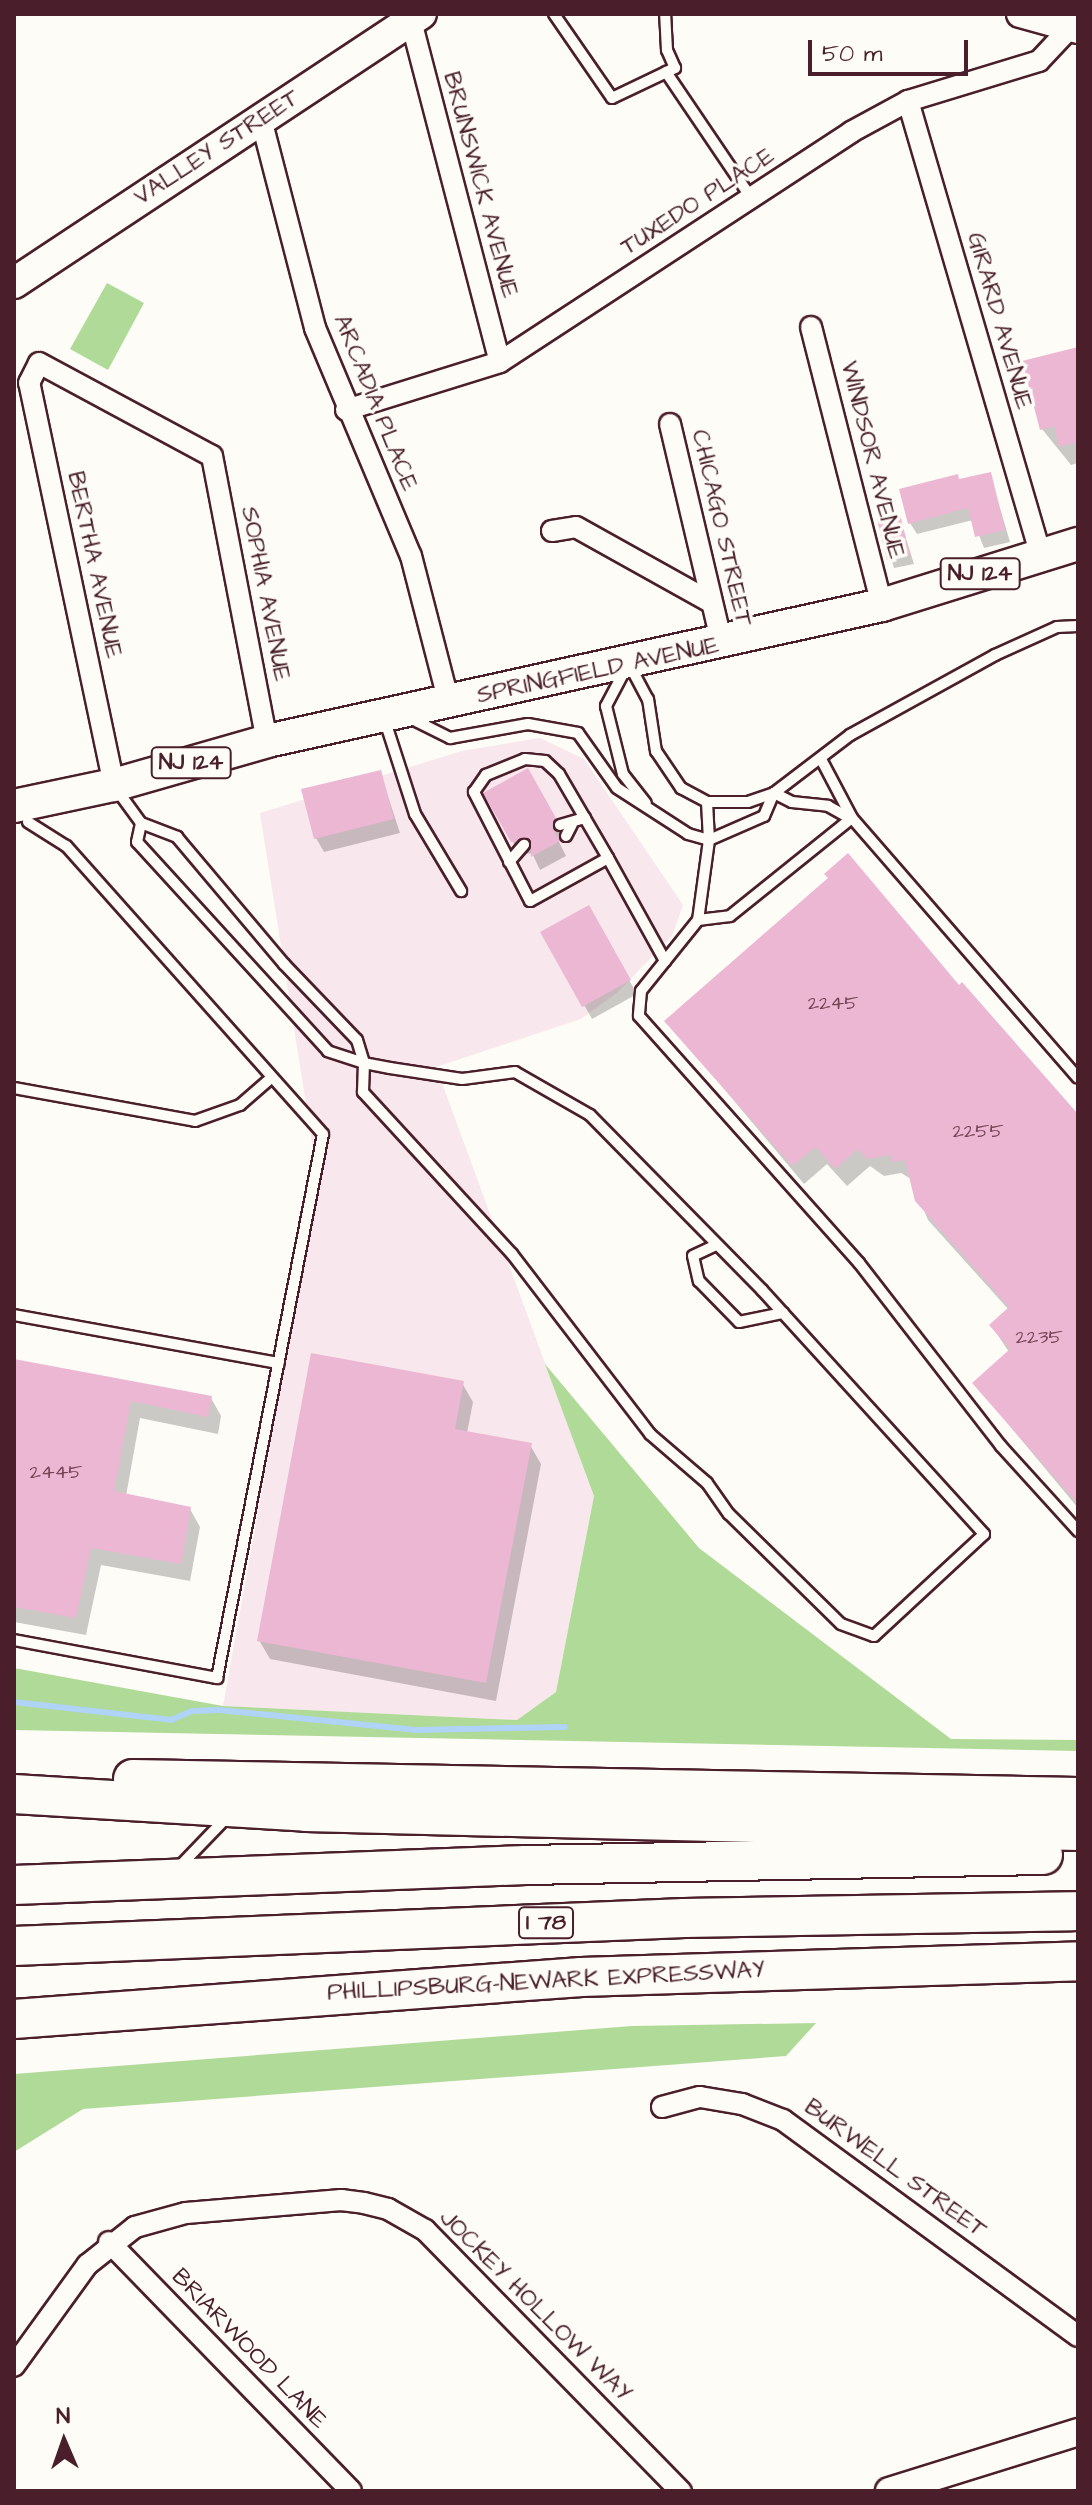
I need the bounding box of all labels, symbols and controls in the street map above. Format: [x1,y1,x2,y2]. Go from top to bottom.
scale bar [812,24,972,74]
text: 50 m [822,37,882,71]
street label: BRUNSWICK AVENUE [436,69,524,301]
street label: VALLEY STREET [129,84,305,212]
street label: TUXEDO PLACE [616,142,780,262]
street label: GIRARD AVENUE [960,229,1038,413]
street label: ARCADIA PLACE [327,311,423,495]
street label: WINDSOR AVENUE [834,358,910,562]
street label: CHICAGO STREET [684,427,758,629]
street label: BERTHA AVENUE [60,469,128,661]
street label: SOPHIA AVENUE [234,504,296,684]
road number: NJ 124 [938,556,1022,592]
street label: SPRINGFIELD AVENUE [474,631,722,711]
road number: NJ 124 [149,745,233,781]
house number: 2245 [808,991,858,1015]
house number: 2255 [952,1119,1004,1143]
house number: 2235 [1015,1325,1063,1349]
house number: 2445 [30,1460,82,1484]
road number: I 78 [518,1905,574,1941]
street label: PHILLIPSBURG-NEWARK EXPRESSWAY [327,1956,765,2008]
street label: BURWELL STREET [798,2093,992,2245]
street label: JOCKEY HOLLOW WAY [433,2204,637,2408]
street label: BRIARWOOD LANE [165,2263,333,2435]
north arrow [24,2401,104,2481]
text: N [56,2401,71,2432]

